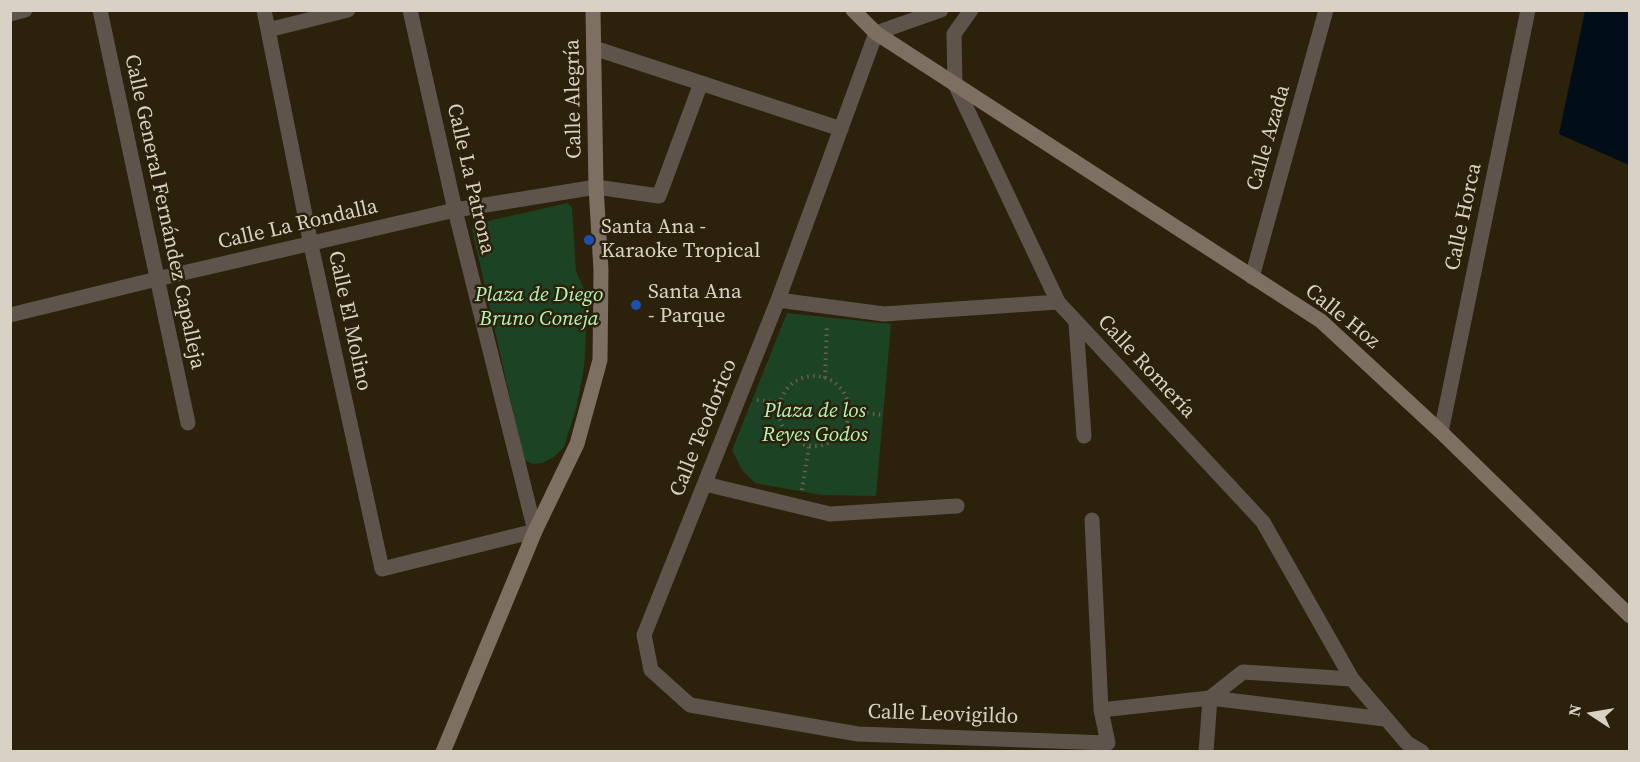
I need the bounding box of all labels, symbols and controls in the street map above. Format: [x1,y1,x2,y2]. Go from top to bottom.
street label: Calle Alegría [560,39,588,159]
street label: Calle General Fernández Capalleja [118,52,210,372]
street label: Calle Azada [1242,82,1296,194]
street label: Calle La Patrona [440,101,500,257]
street label: Calle Horca [1440,161,1488,273]
street label: Calle La Rondalla [216,194,380,256]
place label: Santa Ana - Karaoke Tropical [601,215,760,265]
marker: Santa Ana - Karaoke Tropical [582,233,596,247]
street label: Calle El Molino [322,249,376,393]
street label: Calle Hoz [1299,279,1385,355]
place label: Santa Ana - Parque [648,280,742,330]
park label: Plaza de Diego Bruno Coneja [475,283,603,333]
marker: Santa Ana - Parque [629,298,643,312]
street label: Calle Romería [1092,310,1200,424]
street label: Calle Teodorico [665,356,743,500]
park label: Plaza de los Reyes Godos [762,399,868,449]
north arrow [1562,684,1622,744]
street label: Calle Leovigildo [867,700,1019,730]
text: N [1562,702,1586,718]

